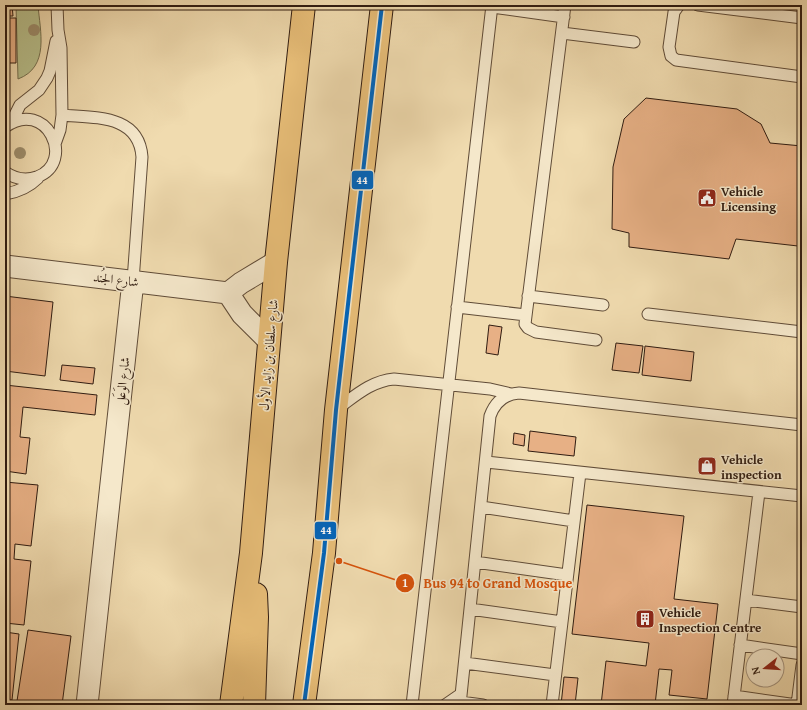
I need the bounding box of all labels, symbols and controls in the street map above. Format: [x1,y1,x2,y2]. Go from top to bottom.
line badge: 44 [351,170,374,190]
text: 44 [356,172,368,188]
place label: Vehicle Licensing [721,182,776,216]
public building icon: Vehicle Licensing [696,187,718,209]
street label: شارع الجُند [92,266,140,294]
street label: شارع سلطان بن زايد الأول [254,298,285,412]
street label: شارع الوَعَل [111,356,136,406]
place label: Vehicle inspection [721,450,782,484]
shop icon: Vehicle inspection [696,455,718,477]
line badge: 44 [314,521,337,540]
text: 44 [320,522,332,538]
callout: Bus 94 to Grand Mosque [395,570,580,596]
text: Bus 94 to Grand Mosque [424,573,573,593]
text: 1 [402,574,408,591]
place label: Vehicle Inspection Centre [659,603,761,637]
building icon: Vehicle Inspection Centre [634,608,656,630]
north arrow [745,648,785,688]
text: N [747,664,764,677]

